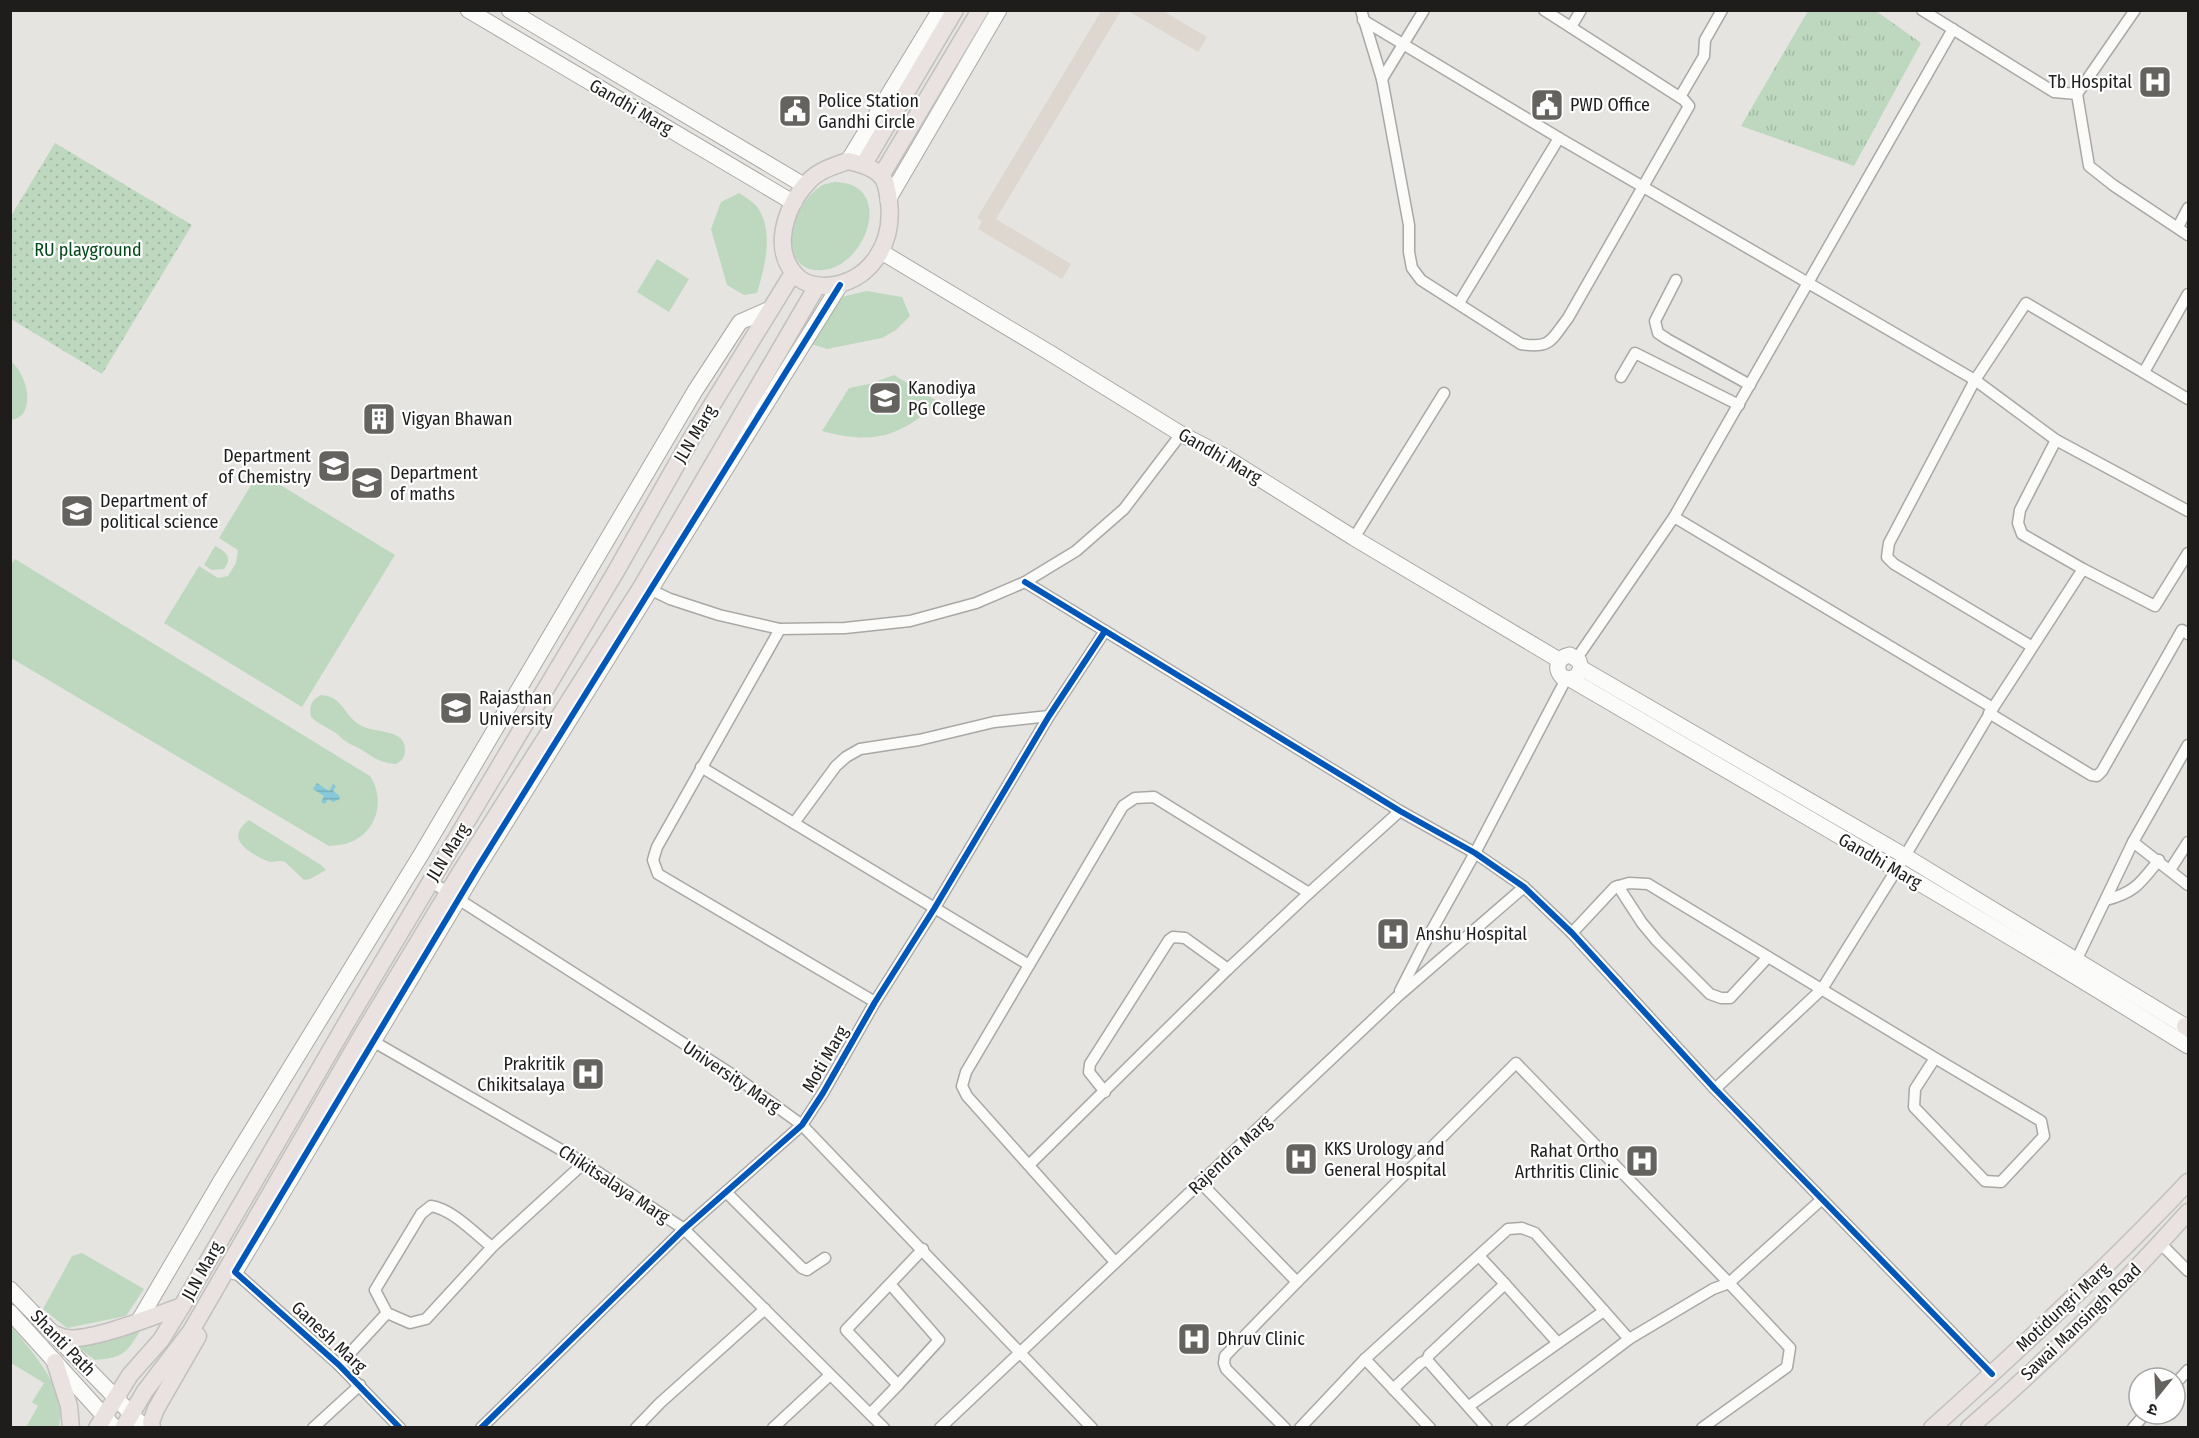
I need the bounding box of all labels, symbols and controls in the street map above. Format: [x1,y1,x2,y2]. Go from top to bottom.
hospital icon: Tb Hospital [2137,64,2173,100]
place label: Tb Hospital [2049,71,2132,93]
street label: Gandhi Marg [585,74,677,140]
public building icon: PWD Office [1529,87,1565,123]
place label: Police Station Gandhi Circle [818,90,919,133]
public building icon: Police Station Gandhi Circle [777,93,813,129]
place label: PWD Office [1570,94,1650,116]
park label: RU playground [34,239,142,261]
place label: Kanodiya PG College [908,377,986,420]
school or university icon: Kanodiya PG College [867,380,903,416]
street label: JLN Marg [669,400,721,467]
building icon: Vigyan Bhawan [361,401,397,437]
place label: Vigyan Bhawan [402,408,512,430]
street label: Gandhi Marg [1174,423,1266,489]
place label: Department of Chemistry [218,445,311,488]
school or university icon: Department of Chemistry [316,448,352,484]
place label: Department of maths [390,462,478,505]
school or university icon: Department of maths [349,465,385,501]
place label: Department of political science [100,490,219,533]
school or university icon: Department of political science [59,493,95,529]
place label: Rajasthan University [479,687,553,730]
school or university icon: Rajasthan University [438,690,474,726]
street label: JLN Marg [422,819,475,885]
street label: Gandhi Marg [1834,828,1926,894]
hospital icon: Anshu Hospital [1375,916,1411,952]
place label: Anshu Hospital [1416,923,1527,945]
street label: Moti Marg [797,1021,853,1096]
street label: University Marg [679,1036,786,1118]
place label: Prakritik Chikitsalaya [477,1053,566,1096]
hospital icon: Prakritik Chikitsalaya [570,1056,606,1092]
street label: Rajendra Marg [1184,1111,1277,1199]
place label: KKS Urology and General Hospital [1324,1138,1447,1181]
street label: Chikitsalaya Marg [554,1140,674,1228]
place label: Rahat Ortho Arthritis Clinic [1515,1140,1619,1183]
hospital icon: KKS Urology and General Hospital [1283,1141,1319,1177]
hospital icon: Rahat Ortho Arthritis Clinic [1624,1143,1660,1179]
street label: JLN Marg [177,1237,227,1304]
street label: Motidungri Marg [2011,1257,2115,1356]
street label: Sawai Mansingh Road [2016,1259,2146,1385]
street label: Ganesh Marg [287,1297,372,1378]
street label: Shanti Path [26,1305,100,1381]
hospital icon: Dhruv Clinic [1176,1321,1212,1357]
place label: Dhruv Clinic [1217,1328,1305,1350]
north arrow [2127,1366,2187,1426]
text: उ [2145,1399,2160,1420]

